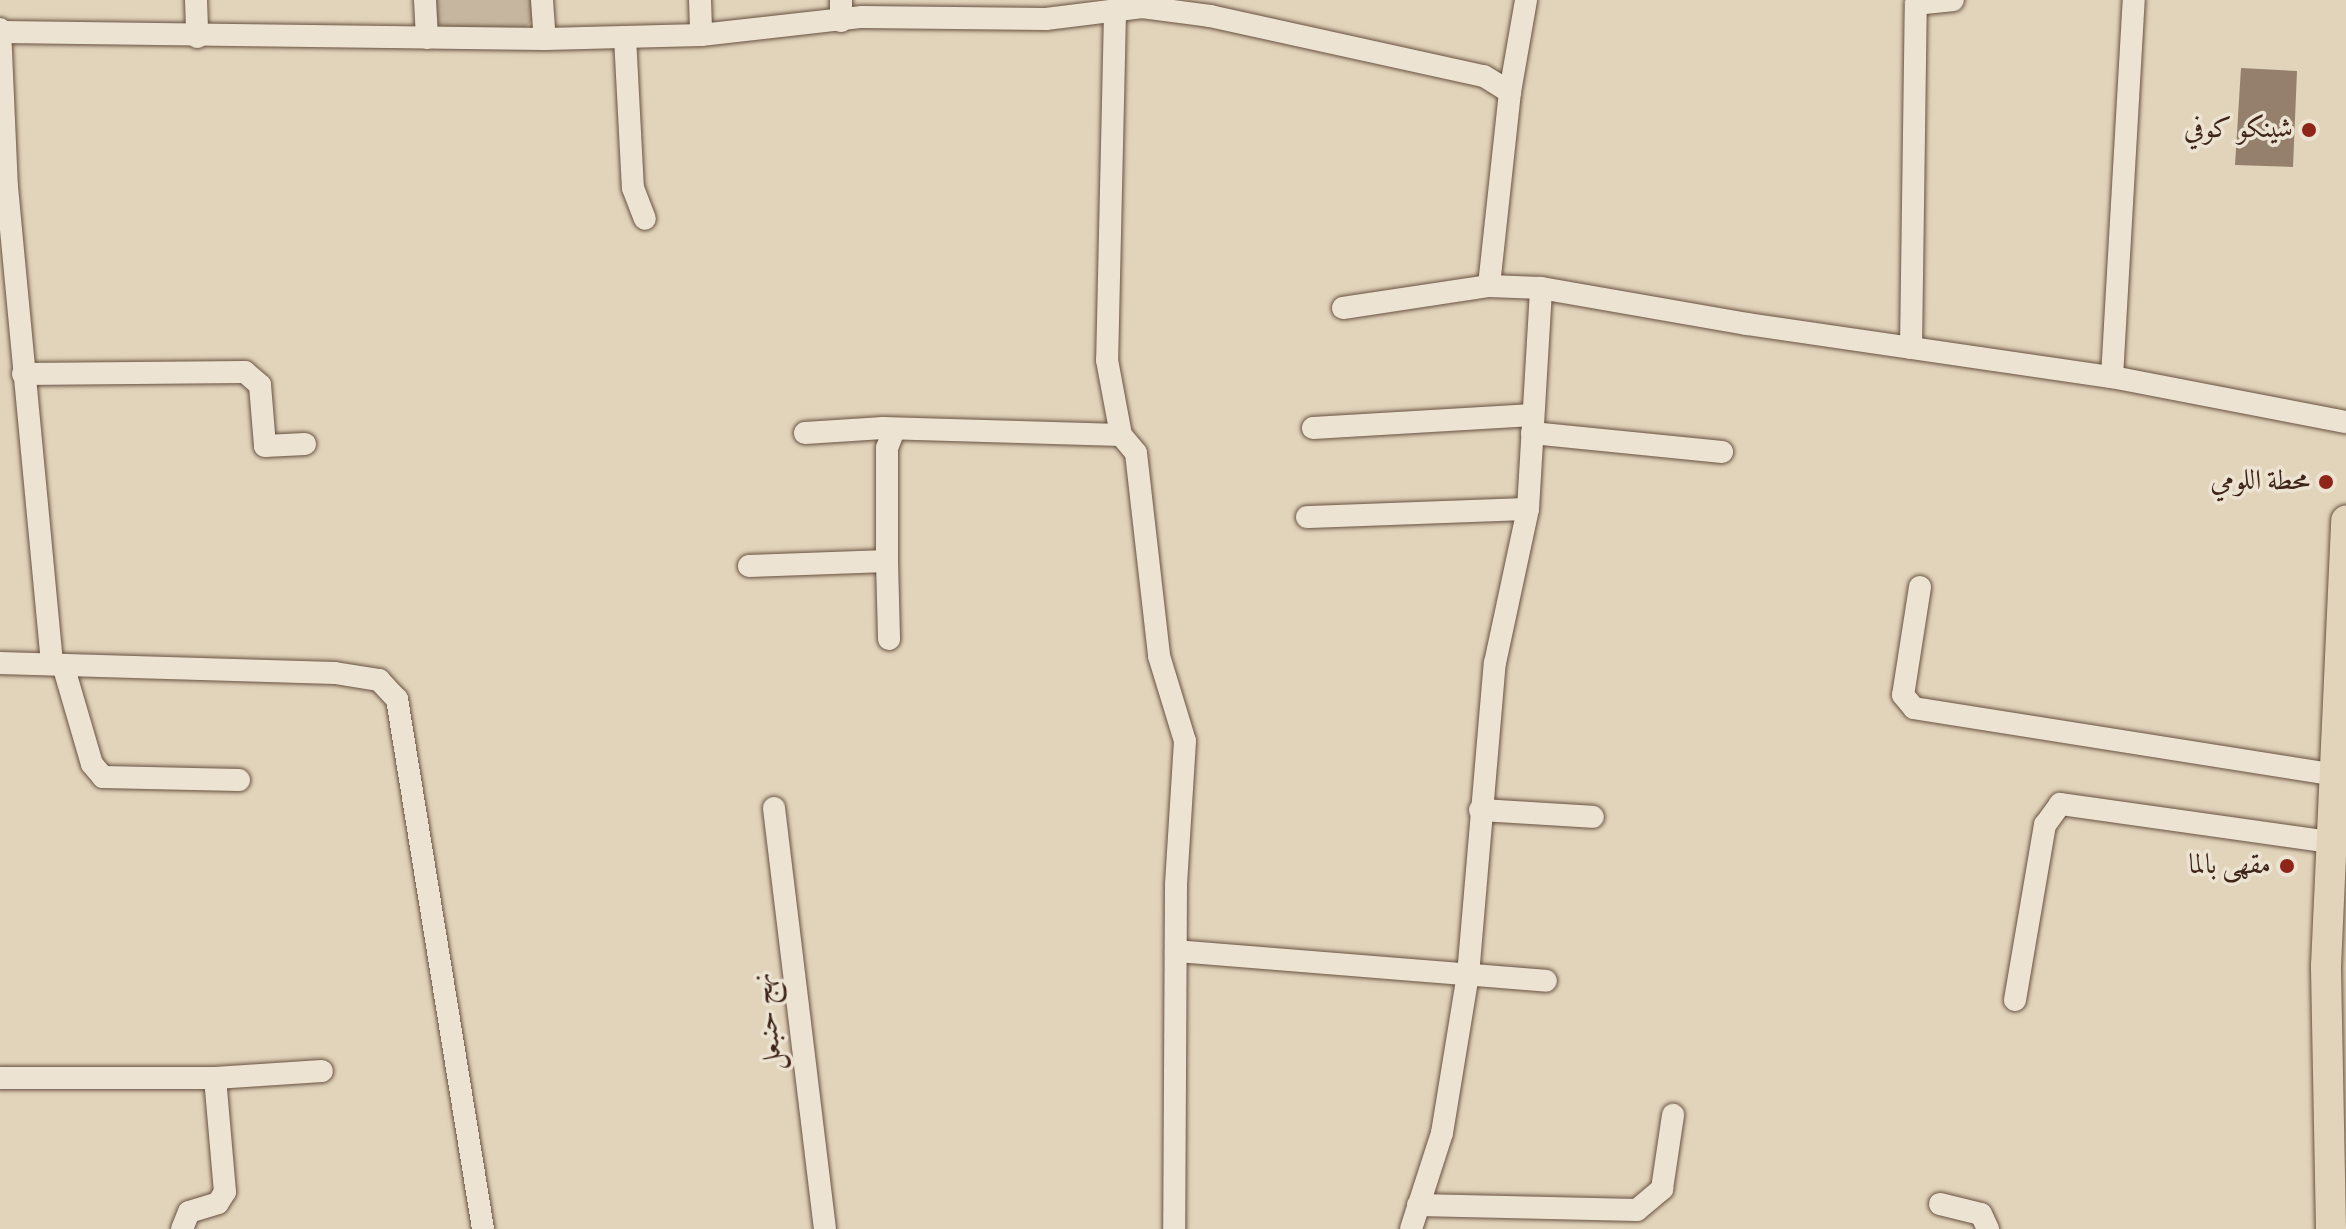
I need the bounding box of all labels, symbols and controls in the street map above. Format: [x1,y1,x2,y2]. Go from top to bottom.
place label: شينكو كوفي [2184,113,2293,147]
marker: شينكو كوفي [2300,121,2318,139]
place label: محطة اللومي [2210,465,2310,499]
marker: محطة اللومي [2317,473,2335,491]
place label: مقهى بالما [2189,849,2271,883]
marker: مقهى بالما [2278,857,2296,875]
street label: نهج حنبعل [746,971,792,1073]

